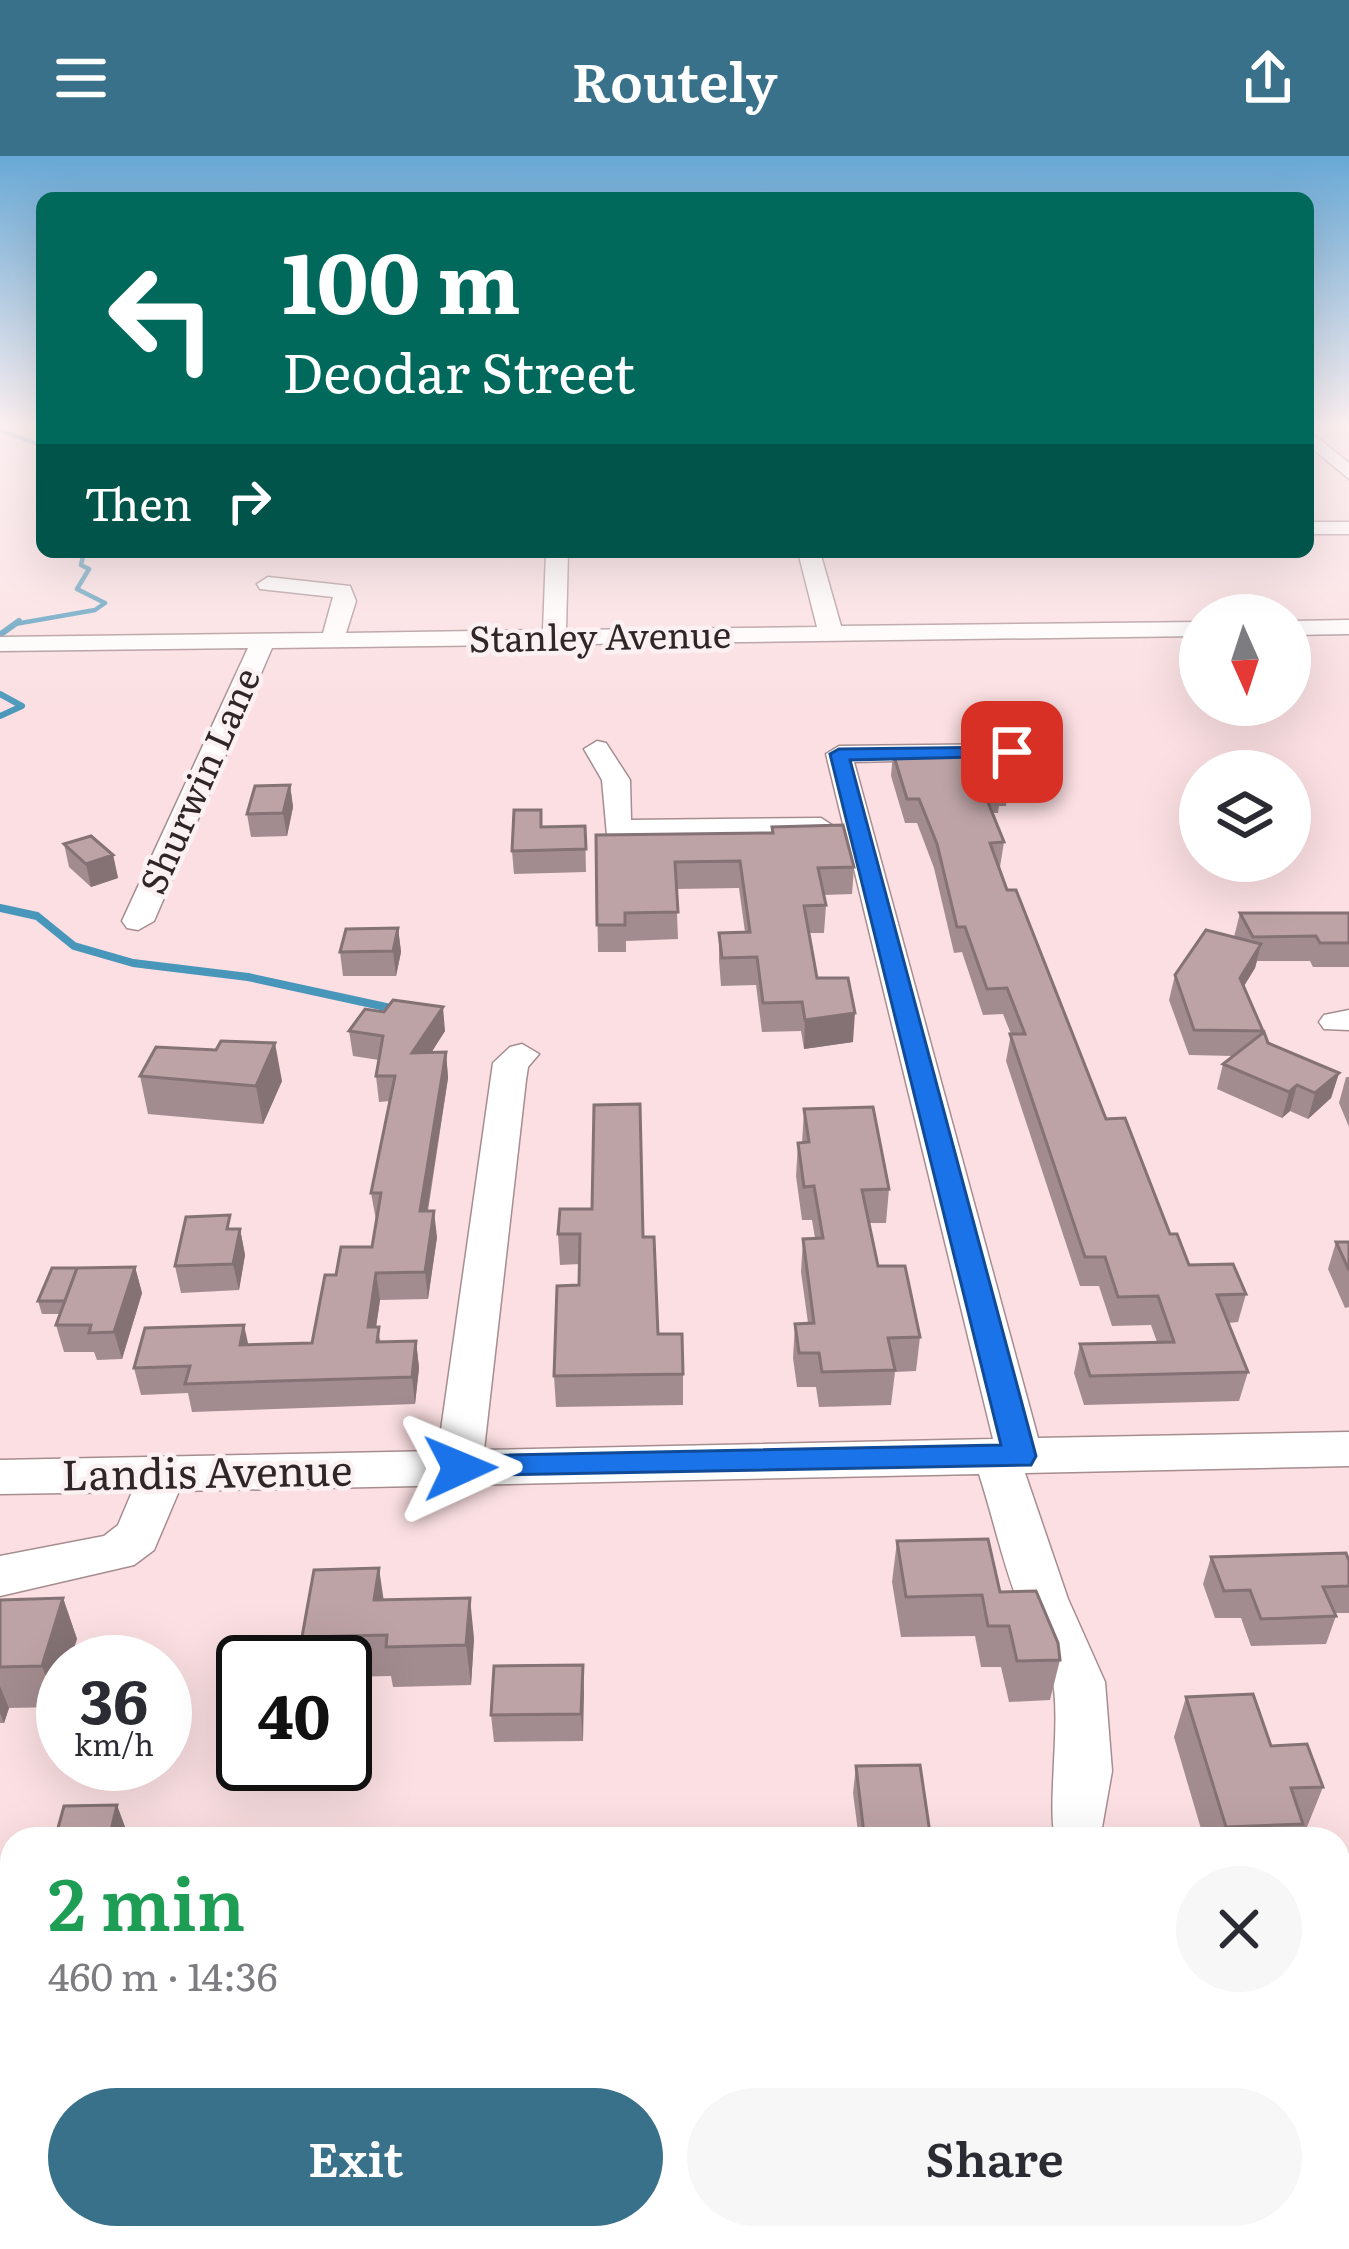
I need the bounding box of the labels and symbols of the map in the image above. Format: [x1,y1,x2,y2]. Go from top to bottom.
north arrow [1179,594,1311,726]
street label: Stanley Avenue [468,606,732,663]
street label: Shurwin Lane [124,658,271,902]
pin [961,701,1063,803]
position arrow [397,1405,523,1531]
street label: Landis Avenue [61,1436,353,1504]
speed limit sign: 40 [216,1635,372,1791]

